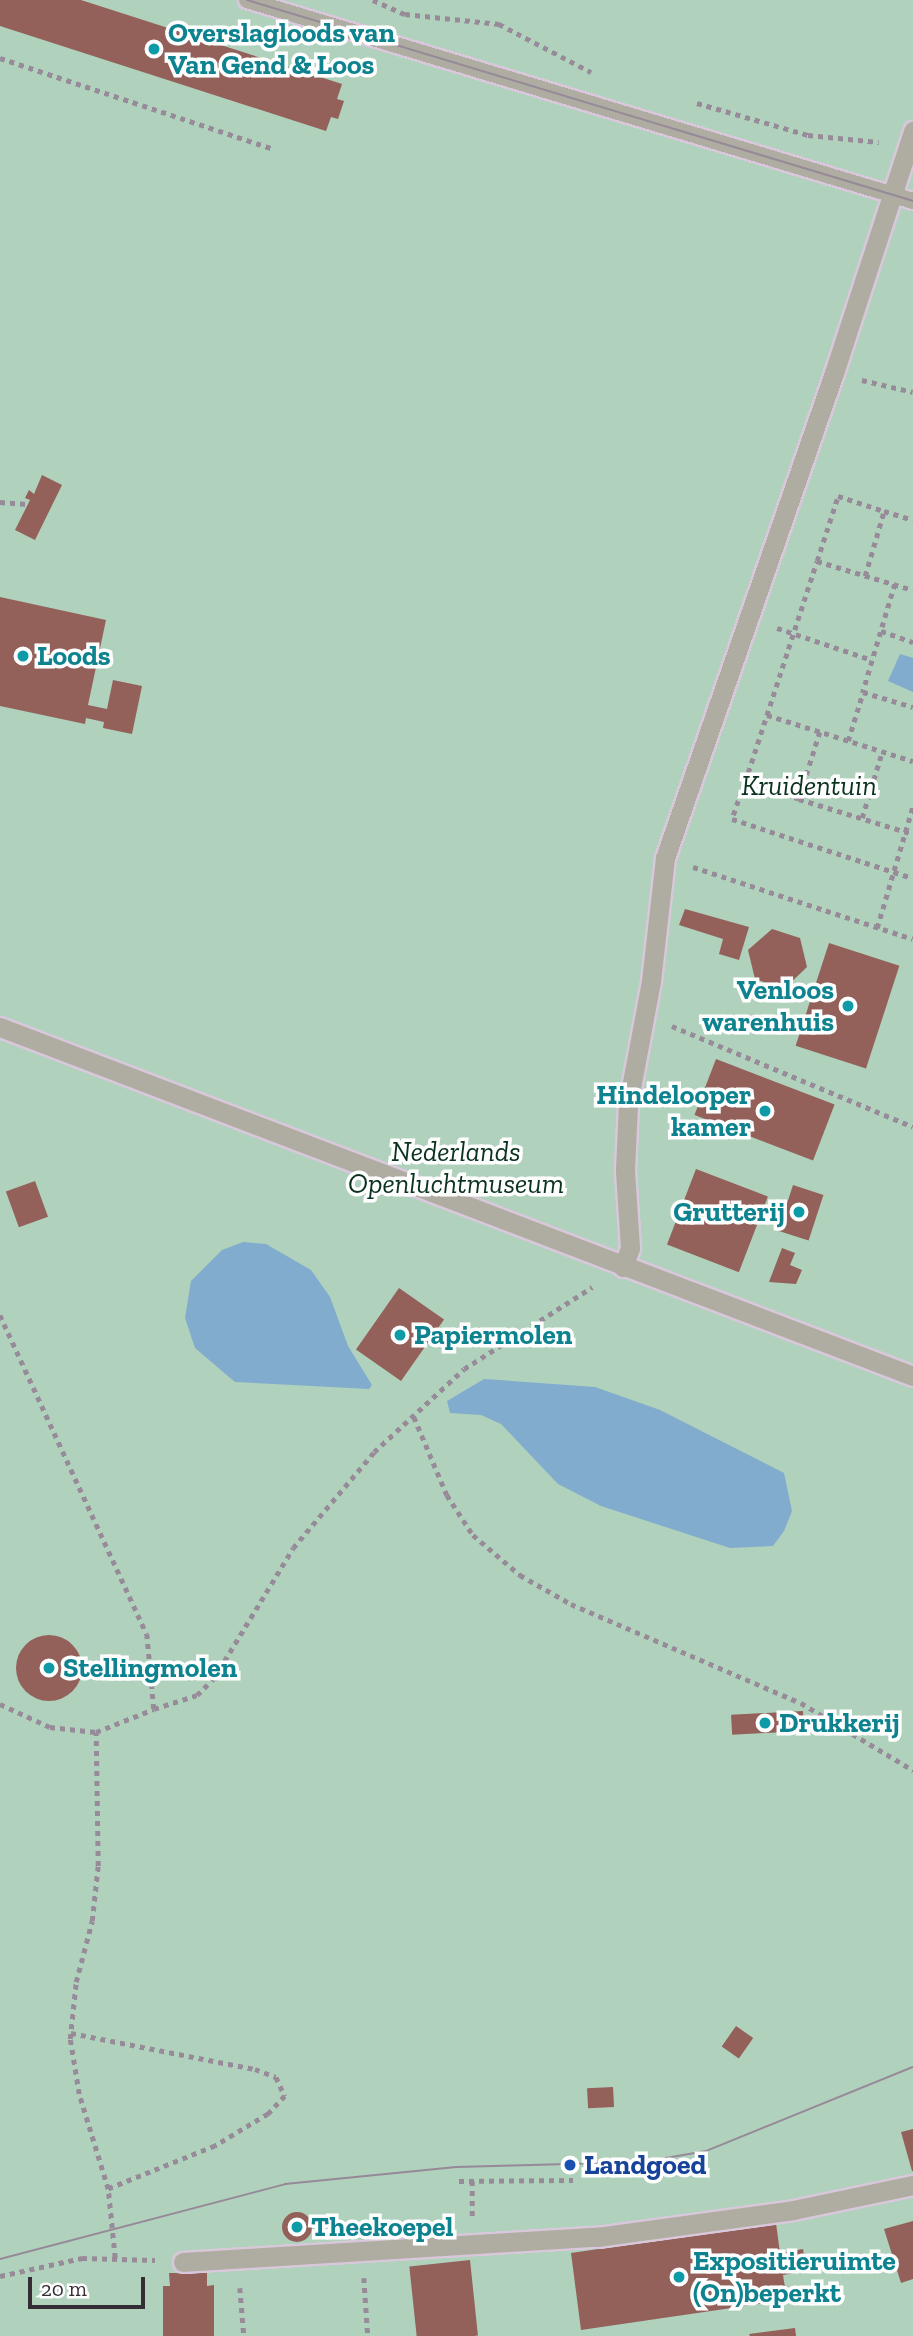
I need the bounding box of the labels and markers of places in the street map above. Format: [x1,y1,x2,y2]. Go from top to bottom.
place label: Overslagloods van Van Gend & Loos [168,16,396,82]
marker: Overslagloods van Van Gend & Loos [146,41,162,57]
place label: Loods [37,639,111,673]
marker: Loods [15,648,31,664]
place label: Venloos warenhuis [702,973,834,1039]
marker: Venloos warenhuis [840,998,856,1014]
place label: Hindelooper kamer [596,1078,751,1144]
marker: Hindelooper kamer [757,1103,773,1119]
place label: Grutterij [673,1195,785,1229]
marker: Grutterij [791,1204,807,1220]
place label: Papiermolen [414,1318,572,1352]
marker: Papiermolen [392,1327,408,1343]
place label: Stellingmolen [63,1651,237,1685]
marker: Stellingmolen [41,1660,57,1676]
place label: Drukkerij [779,1706,900,1740]
marker: Drukkerij [757,1715,773,1731]
place label: Landgoed [584,2148,706,2182]
marker: Landgoed [562,2157,578,2173]
place label: Theekoepel [311,2210,454,2244]
marker: Theekoepel [289,2219,305,2235]
place label: Expositieruimte (On)beperkt [693,2244,896,2310]
marker: Expositieruimte (On)beperkt [671,2269,687,2285]

